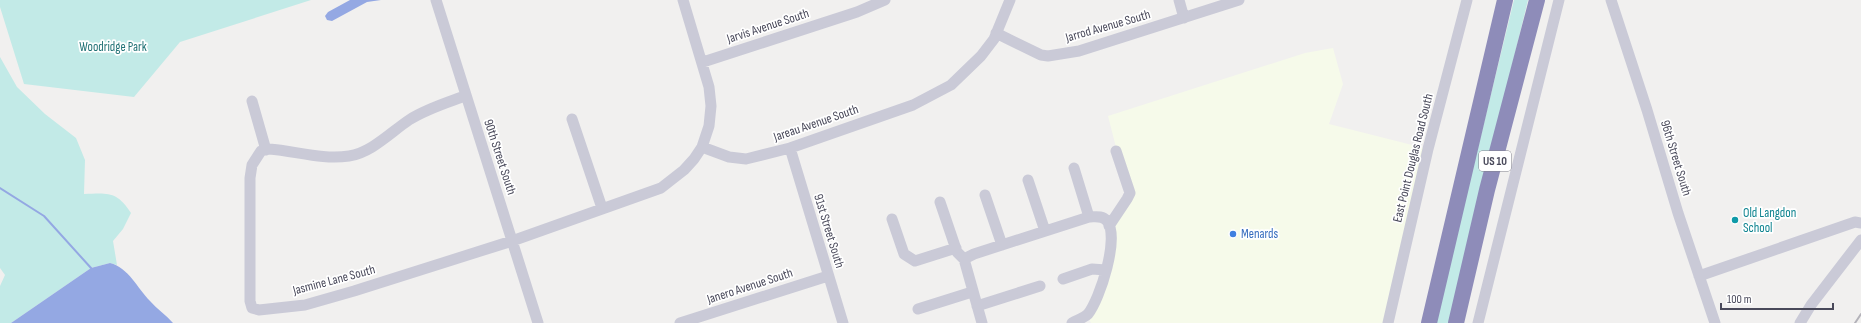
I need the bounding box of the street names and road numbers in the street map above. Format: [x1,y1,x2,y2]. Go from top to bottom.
street label: Jarvis Avenue South [724,5,811,47]
street label: Jarrod Avenue South [1063,6,1152,46]
street label: East Point Douglas Road South [1389,92,1437,224]
street label: Jareau Avenue South [771,101,861,145]
street label: 90th Street South [480,117,520,197]
street label: 96th Street South [1657,118,1695,198]
road number: US 10 [1479,151,1511,171]
street label: 91st Street South [810,192,848,270]
street label: Jasmine Lane South [290,261,377,299]
street label: Janero Avenue South [704,265,795,308]

